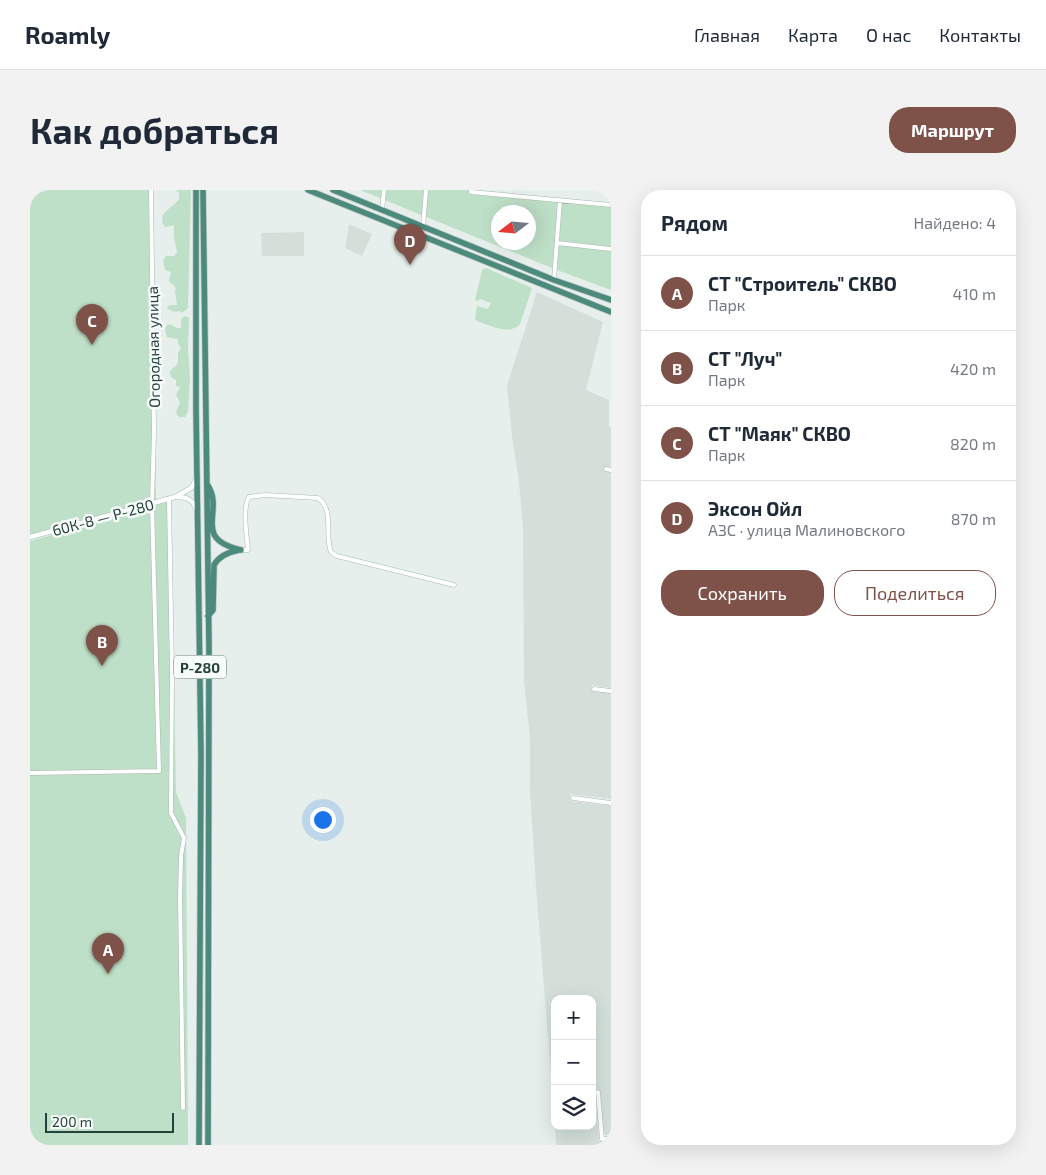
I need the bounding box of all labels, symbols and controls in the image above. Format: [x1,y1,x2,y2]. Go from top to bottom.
text: Roamly [25,20,110,49]
text: Главная [694,24,760,46]
text: Карта [788,24,838,46]
text: О нас [866,24,911,46]
text: Контакты [939,24,1021,46]
button: Маршрут [889,107,1016,153]
text: Как добраться [30,109,279,151]
north arrow [491,205,536,250]
text: Рядом [661,210,728,235]
text: Найдено: 4 [913,213,996,232]
pin: D [394,224,426,265]
text: СТ "Строитель" СКВО [708,272,897,295]
text: A [672,284,682,303]
text: 410 m [953,284,996,303]
street label: Огородная улица [143,286,164,408]
text: Парк [708,295,745,314]
pin: C [76,304,108,345]
text: СТ "Луч" [708,347,782,370]
text: B [672,359,682,378]
text: 420 m [950,359,996,378]
text: Парк [708,370,745,389]
text: СТ "Маяк" СКВО [708,422,851,445]
text: C [672,434,682,453]
text: 820 m [950,434,996,453]
text: Парк [708,445,745,464]
street label: 60К-8 — Р-280 [50,495,156,539]
text: Эксон Ойл [708,497,802,520]
text: D [672,509,682,528]
text: 870 m [951,509,996,528]
text: АЗС · улица Малиновского [708,520,906,539]
button: Сохранить [661,570,824,616]
button: Поделиться [834,570,996,616]
pin: B [86,625,118,666]
road number: Р-280 [174,656,226,678]
your location [310,807,336,833]
pin: A [92,933,124,974]
map controls [551,995,596,1130]
button: + [551,995,596,1040]
button: − [551,1040,596,1085]
button: layers [551,1085,596,1130]
scale bar [45,1110,174,1133]
text: 200 m [52,1113,92,1130]

